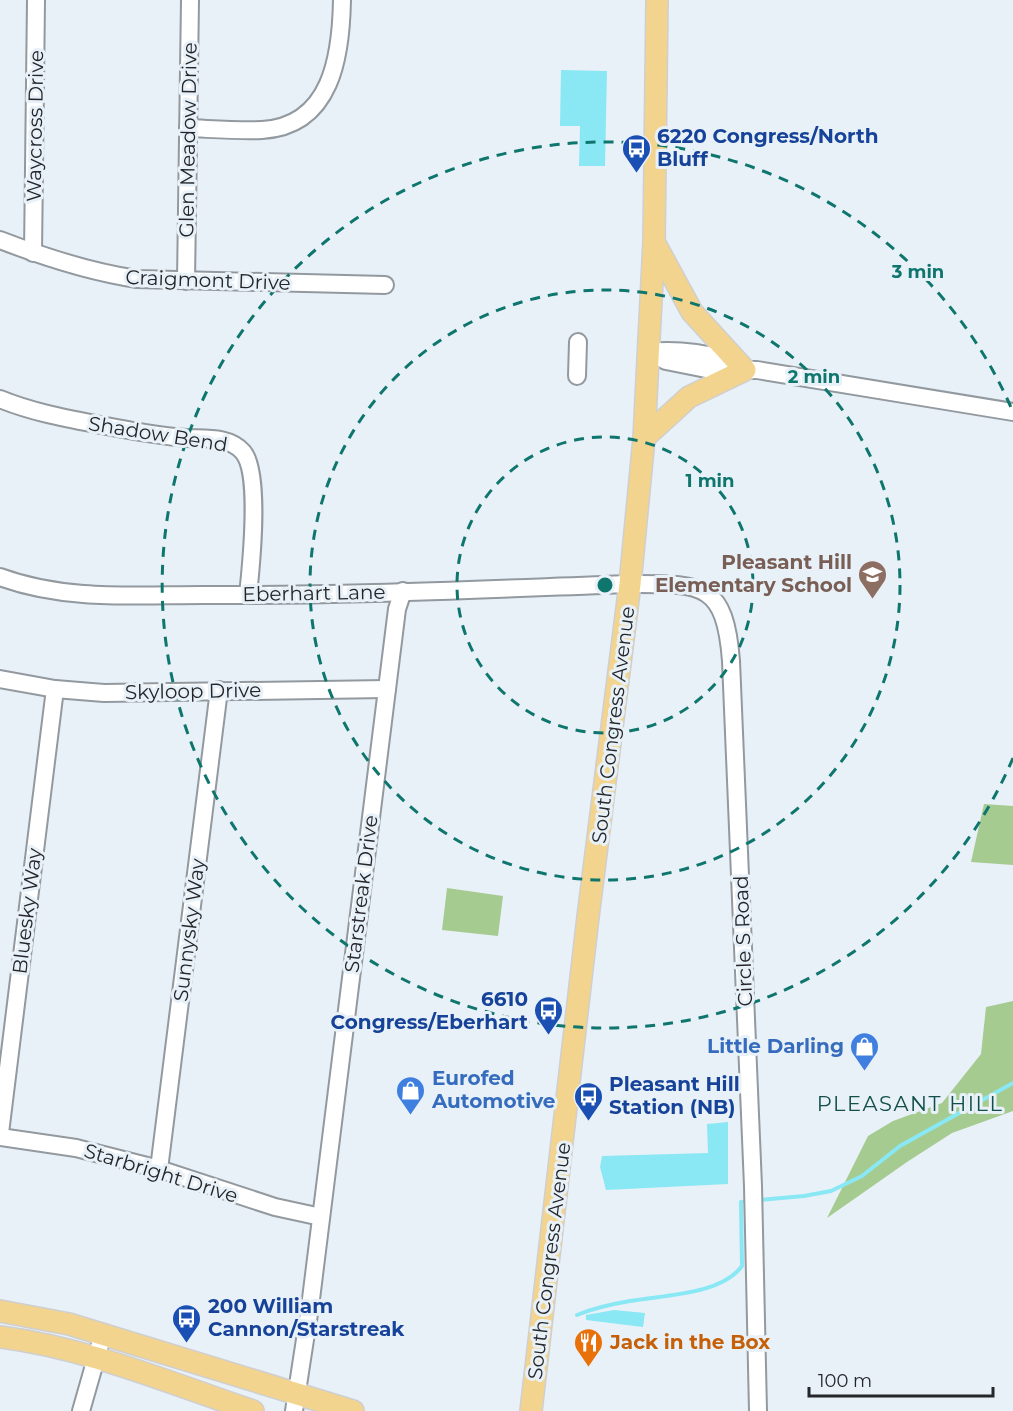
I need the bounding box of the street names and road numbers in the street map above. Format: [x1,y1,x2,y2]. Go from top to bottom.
street label: Glen Meadow Drive [174,42,202,238]
street label: Waycross Drive [22,50,48,202]
street label: Craigmont Drive [125,265,291,295]
street label: Shadow Bend [87,411,229,457]
street label: Eberhart Lane [242,580,386,606]
street label: South Congress Avenue [587,605,639,845]
street label: Skyloop Drive [125,678,261,704]
street label: Starstreak Drive [339,814,383,974]
street label: Bluesky Way [7,847,47,975]
street label: Sunnysky Way [168,857,210,1003]
street label: Circle S Road [729,875,757,1007]
street label: Starbright Drive [81,1138,241,1208]
street label: South Congress Avenue [523,1141,575,1381]

